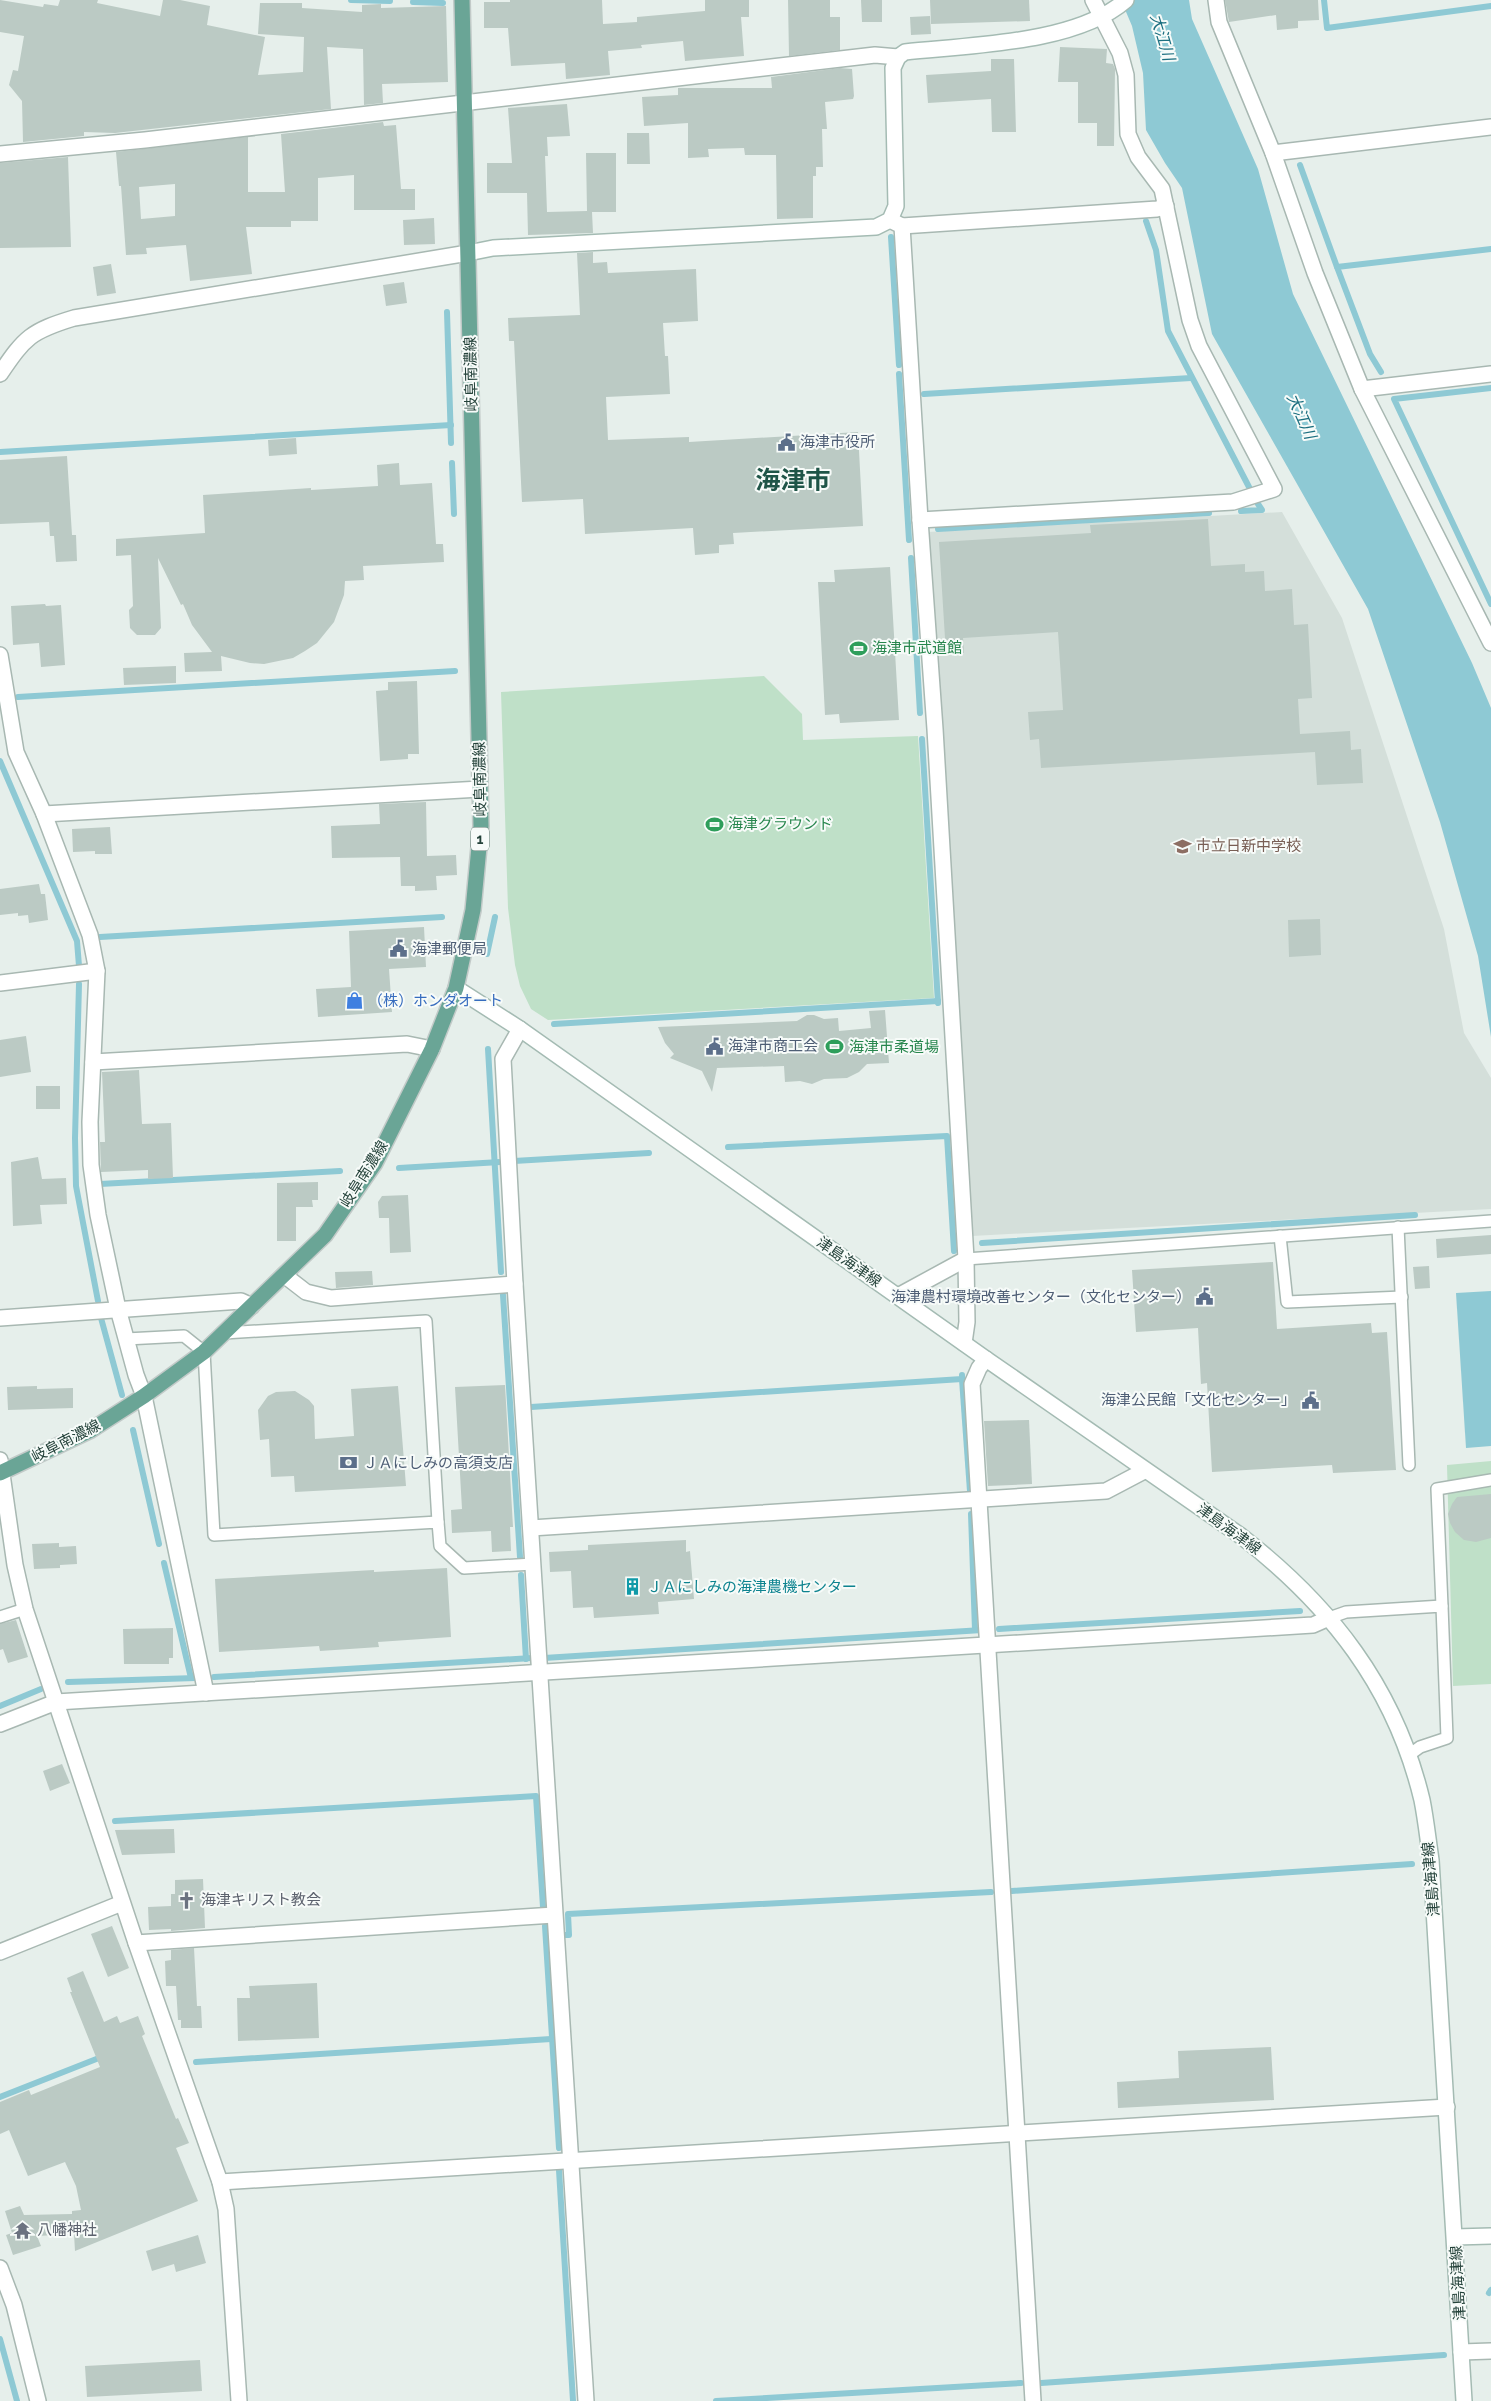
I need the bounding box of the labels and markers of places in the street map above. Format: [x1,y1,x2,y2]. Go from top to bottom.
public building icon: 海津市役所 [776,432,796,452]
place label: 海津市役所 [800,433,875,451]
sports icon: 海津市武道館 [848,638,868,658]
place label: 海津市武道館 [872,639,962,657]
sports icon: 海津グラウンド [704,814,724,834]
place label: 海津グラウンド [728,815,833,833]
school or university icon: 市立日新中学校 [1172,836,1192,856]
place label: 市立日新中学校 [1196,837,1301,855]
public building icon: 海津郵便局 [388,939,408,959]
place label: 海津郵便局 [412,940,487,958]
shop icon: （株）ホンダオート [344,991,364,1011]
place label: （株）ホンダオート [368,992,503,1010]
public building icon: 海津市商工会 [704,1036,724,1056]
place label: 海津市商工会 [728,1037,818,1055]
sports icon: 海津市柔道場 [825,1037,845,1057]
place label: 海津市柔道場 [849,1038,939,1056]
public building icon: 海津農村環境改善センター（文化センター） [1195,1287,1215,1307]
place label: 海津農村環境改善センター（文化センター） [891,1288,1191,1306]
public building icon: 海津公民館「文化センター」 [1300,1390,1320,1410]
place label: 海津公民館「文化センター」 [1101,1391,1296,1409]
bank icon: ＪＡにしみの高須支店 [339,1453,359,1473]
place label: ＪＡにしみの高須支店 [363,1454,513,1472]
building icon: ＪＡにしみの海津農機センター [623,1577,643,1597]
place label: ＪＡにしみの海津農機センター [647,1578,857,1596]
church icon: 海津キリスト教会 [177,1890,197,1910]
place label: 海津キリスト教会 [201,1891,321,1909]
temple icon: 八幡神社 [13,2220,33,2240]
place label: 八幡神社 [37,2221,97,2239]

